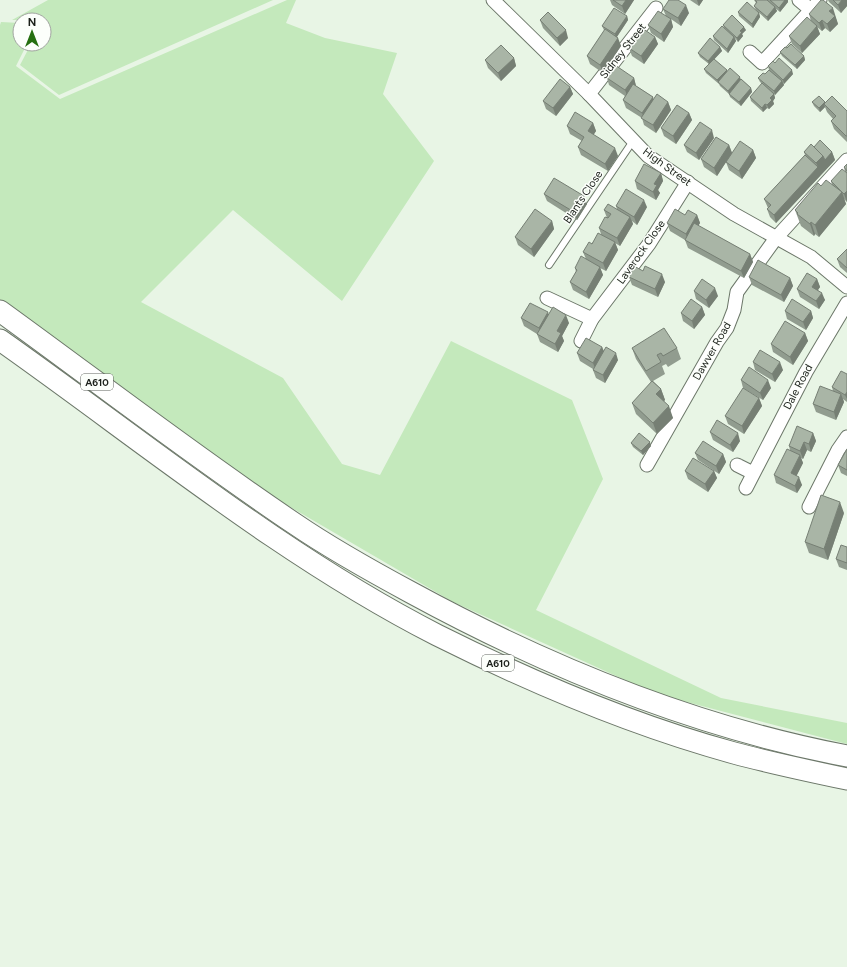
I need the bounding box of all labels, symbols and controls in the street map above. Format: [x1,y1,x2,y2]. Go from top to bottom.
north arrow [12,12,52,52]
text: N [28,16,36,29]
street label: Sidney Street [597,21,649,81]
street label: High Street [640,145,694,189]
street label: Blants Close [561,168,605,226]
street label: Laverock Close [614,218,668,286]
street label: Dawver Road [690,320,734,382]
street label: Dale Road [781,362,815,412]
road number: A610 [81,374,113,390]
road number: A610 [482,655,514,671]

